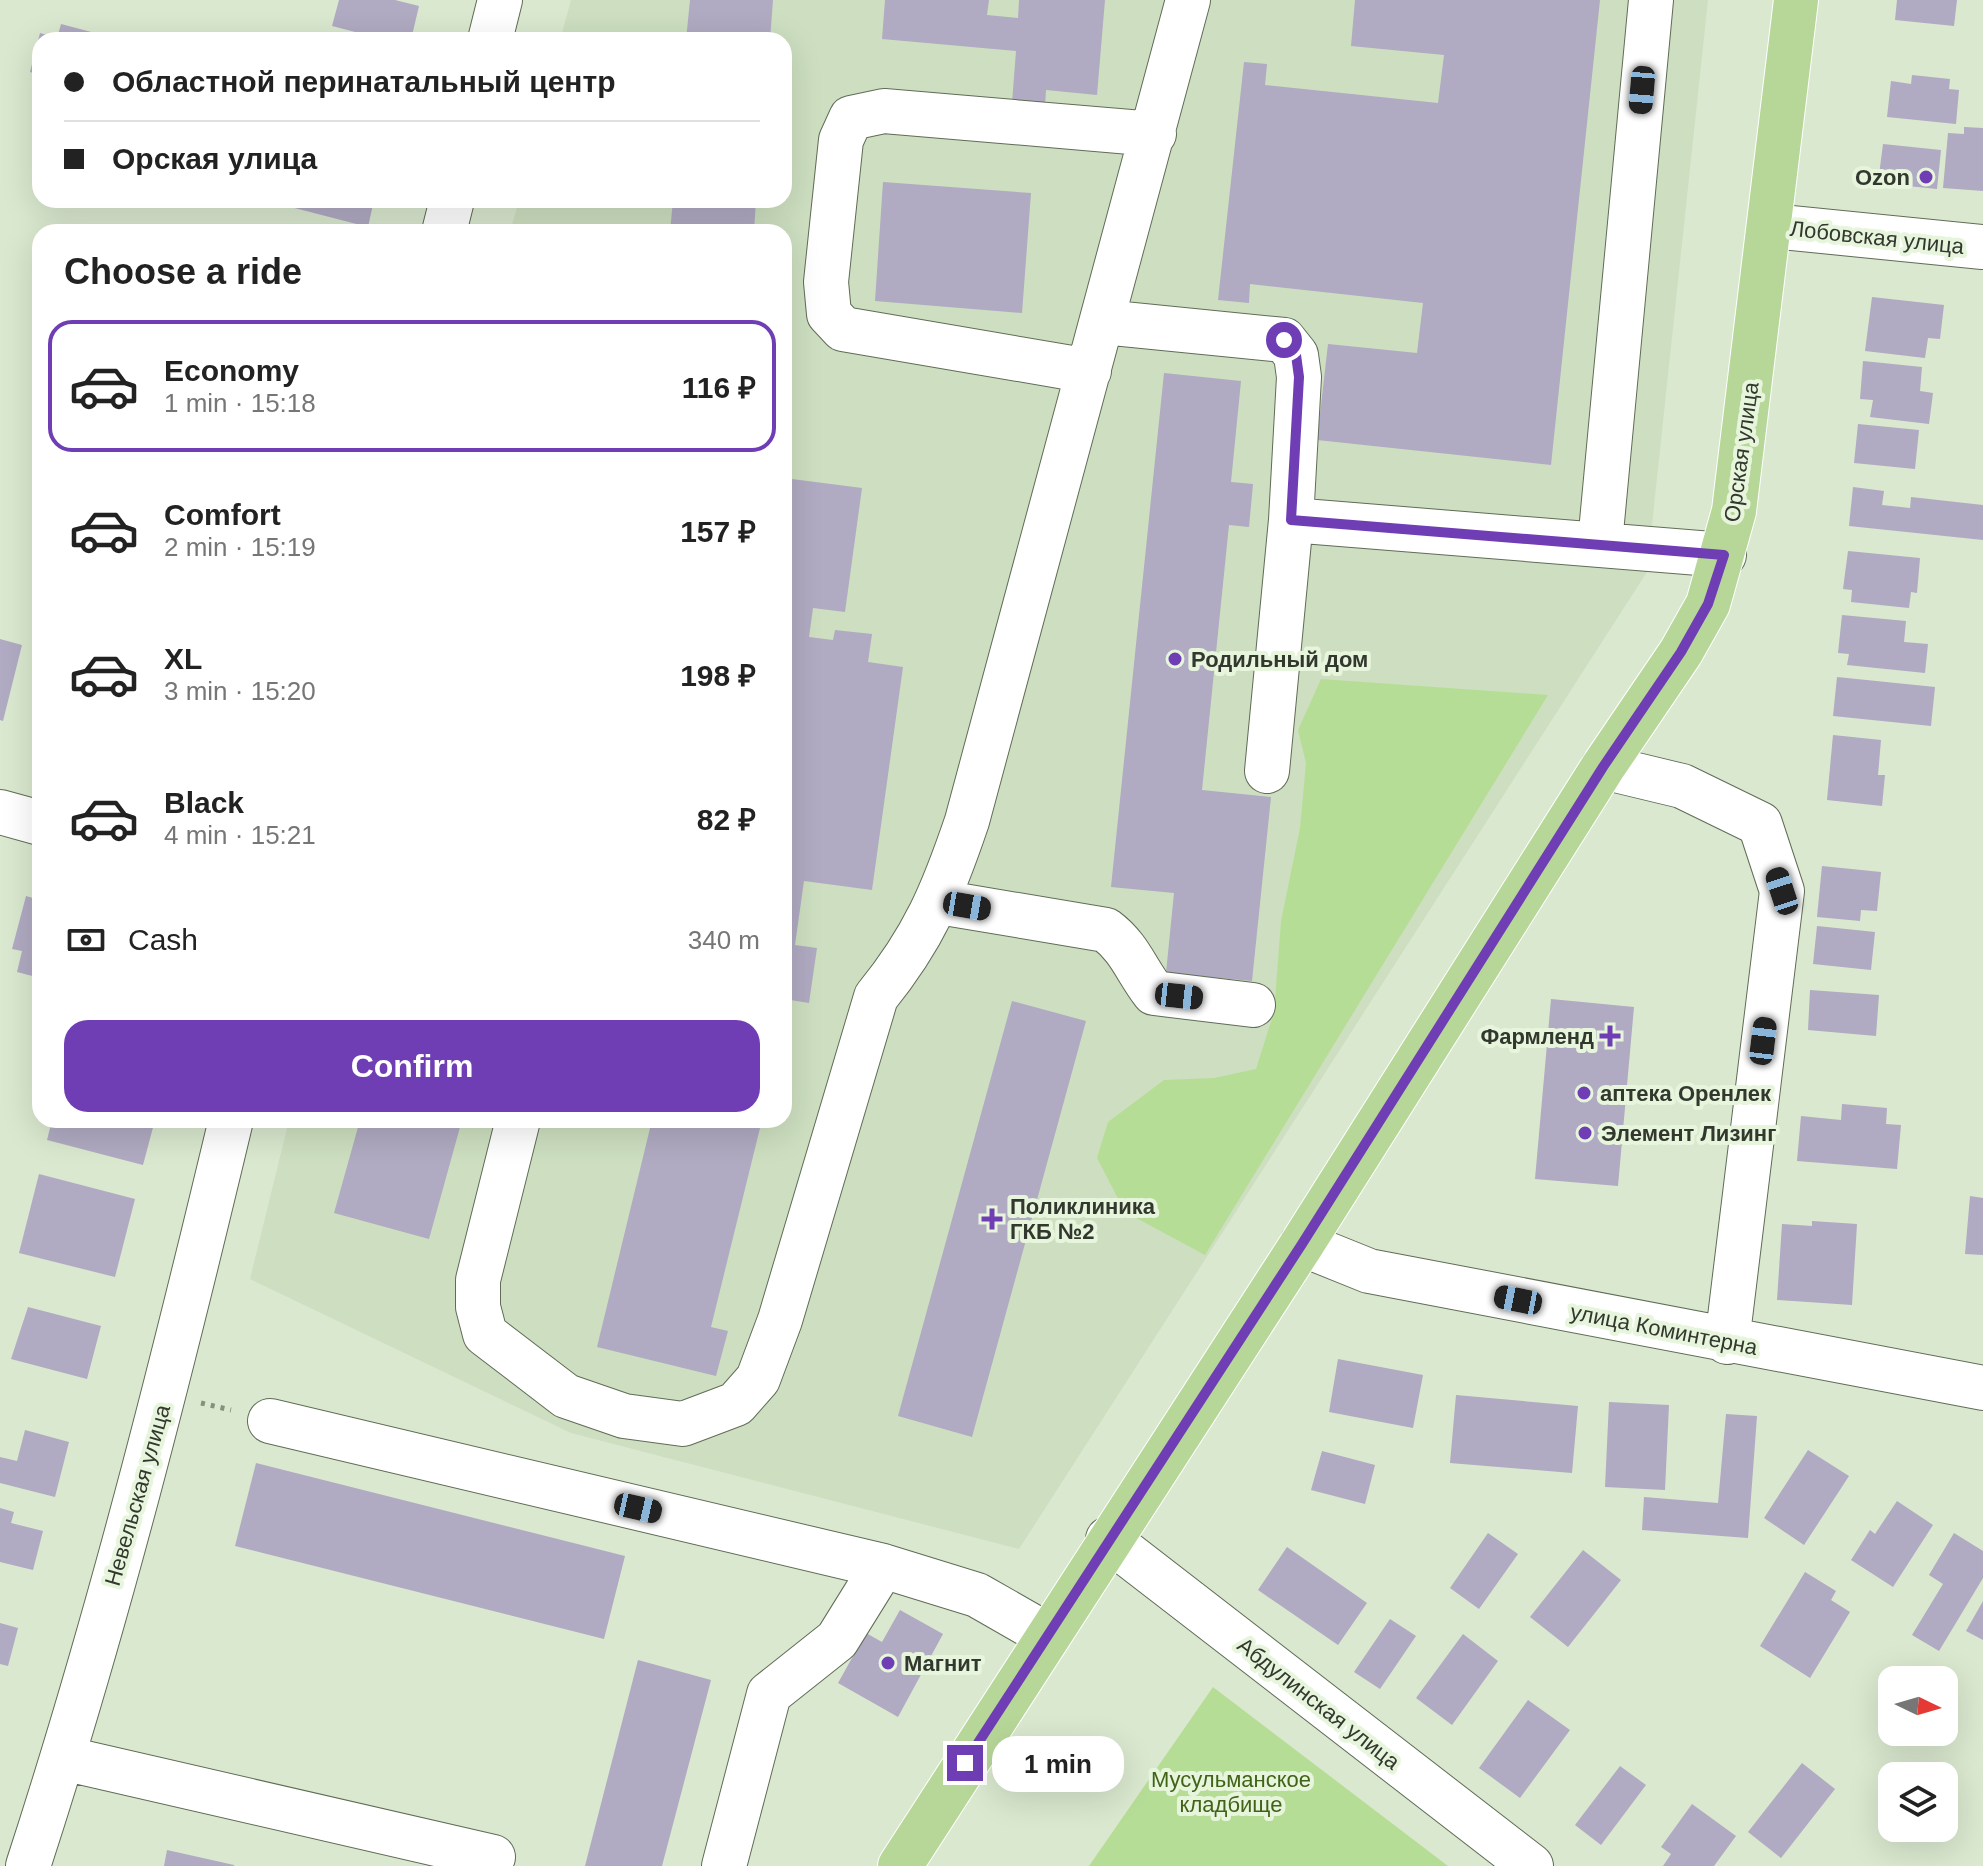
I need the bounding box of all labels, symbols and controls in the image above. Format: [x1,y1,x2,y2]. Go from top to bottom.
text: Областной перинатальный центр [112,65,616,98]
car [1628,65,1656,115]
text: Орская улица [112,142,317,175]
place label: Ozon [1855,165,1910,190]
marker: Ozon [1917,168,1935,186]
street label: Лобовская улица [1789,216,1966,259]
text: Choose a ride [64,251,302,292]
route start [1266,322,1302,358]
icon: car [68,350,140,422]
text: Economy [164,354,299,387]
text: 116 ₽ [682,371,756,404]
street label: Орская улица [1719,380,1764,524]
text: 1 min · 15:18 [164,388,316,418]
icon: car [68,494,140,566]
text: Comfort [164,498,281,531]
text: 157 ₽ [680,515,756,548]
text: 2 min · 15:19 [164,532,316,562]
icon: car [68,638,140,710]
text: XL [164,642,202,675]
place label: Родильный дом [1191,647,1368,672]
marker: Родильный дом [1166,650,1184,668]
text: 198 ₽ [680,659,756,692]
text: 3 min · 15:20 [164,676,316,706]
icon: car [68,782,140,854]
text: Black [164,786,244,819]
text: 82 ₽ [697,803,756,836]
text: 4 min · 15:21 [164,820,316,850]
car [1763,864,1801,918]
car [941,890,993,922]
icon: cash [64,918,108,962]
text: Cash [128,923,198,956]
text: 340 m [688,925,760,955]
car [1154,982,1204,1010]
car [1748,1016,1778,1066]
button: Confirm [64,1020,760,1112]
place label: Фармленд [1480,1024,1594,1049]
marker: Фармленд [1601,1027,1619,1045]
place label: аптека Оренлек [1600,1081,1772,1106]
marker: аптека Оренлек [1575,1084,1593,1102]
place label: Элемент Лизинг [1601,1121,1776,1146]
marker: Элемент Лизинг [1576,1124,1594,1142]
place label: Поликлиника ГКБ №2 [1010,1194,1156,1244]
marker: Поликлиника ГКБ №2 [981,1208,1003,1230]
car [1492,1284,1544,1316]
street label: улица Коминтерна [1568,1299,1760,1360]
street label: Невельская улица [100,1401,176,1589]
car [612,1491,664,1525]
street label: Абдулинская улица [1233,1632,1405,1775]
place label: Магнит [904,1651,982,1676]
marker: Магнит [879,1654,897,1672]
north arrow [1878,1666,1958,1746]
map controls [1878,1666,1958,1842]
callout: 1 min [993,1735,1125,1791]
route end [947,1745,983,1781]
text: 1 min [1024,1749,1092,1779]
button: layers [1878,1762,1958,1842]
park label: Мусульманское кладбище [1151,1767,1311,1817]

